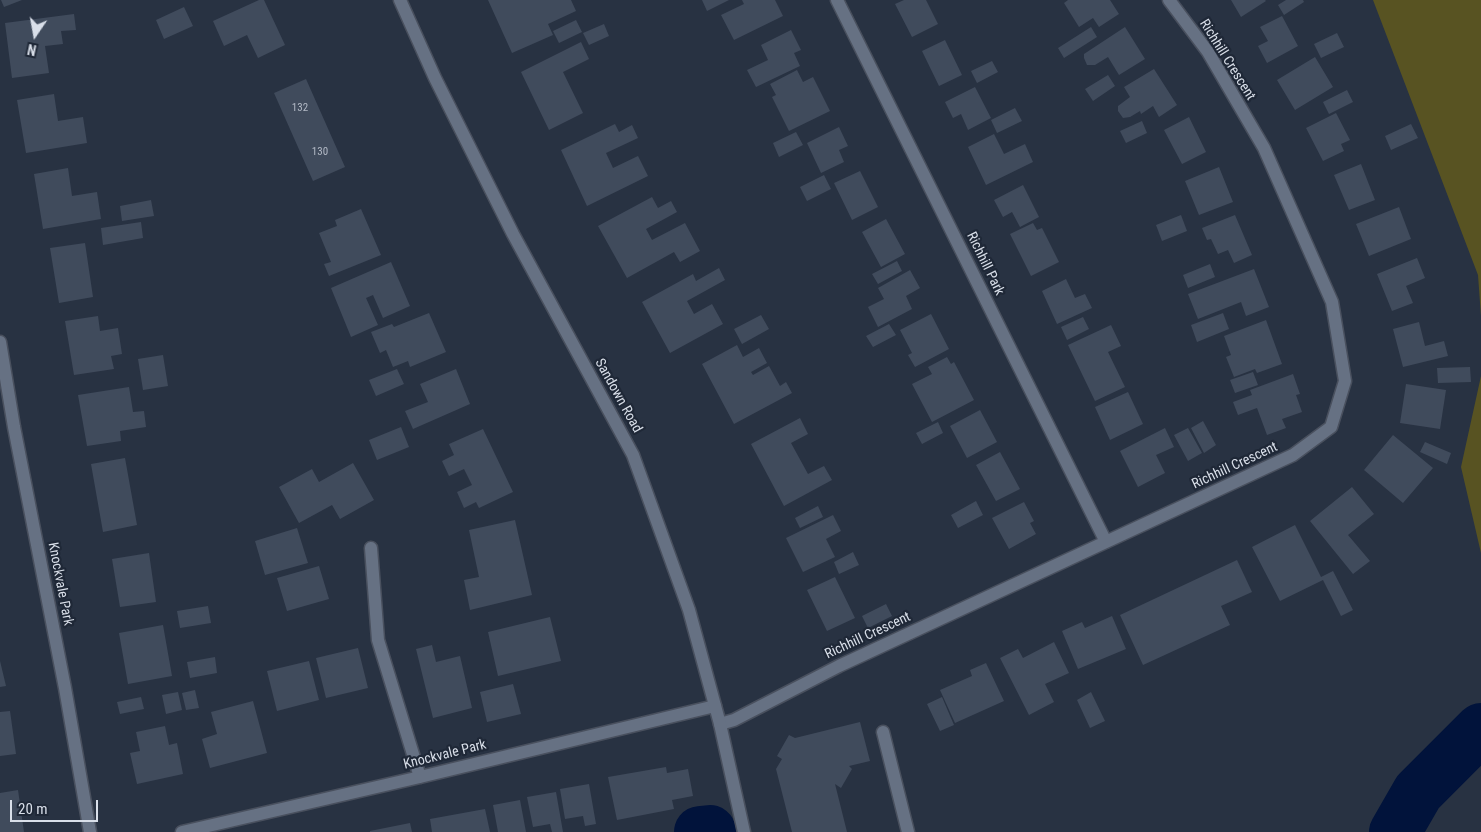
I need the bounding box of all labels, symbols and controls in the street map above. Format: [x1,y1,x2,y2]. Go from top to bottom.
north arrow [10,10,60,60]
street label: Richhill Crescent [1195,16,1259,104]
text: N [26,41,38,58]
house number: 132 [292,101,308,115]
house number: 130 [312,145,328,159]
street label: Richhill Park [962,230,1008,298]
street label: Sandown Road [591,356,645,436]
street label: Richhill Crescent [1190,439,1280,493]
street label: Knockvale Park [44,541,76,627]
street label: Richhill Crescent [823,609,913,663]
street label: Knockvale Park [402,737,488,773]
scale bar [12,790,100,822]
text: 20 m [18,800,48,818]

